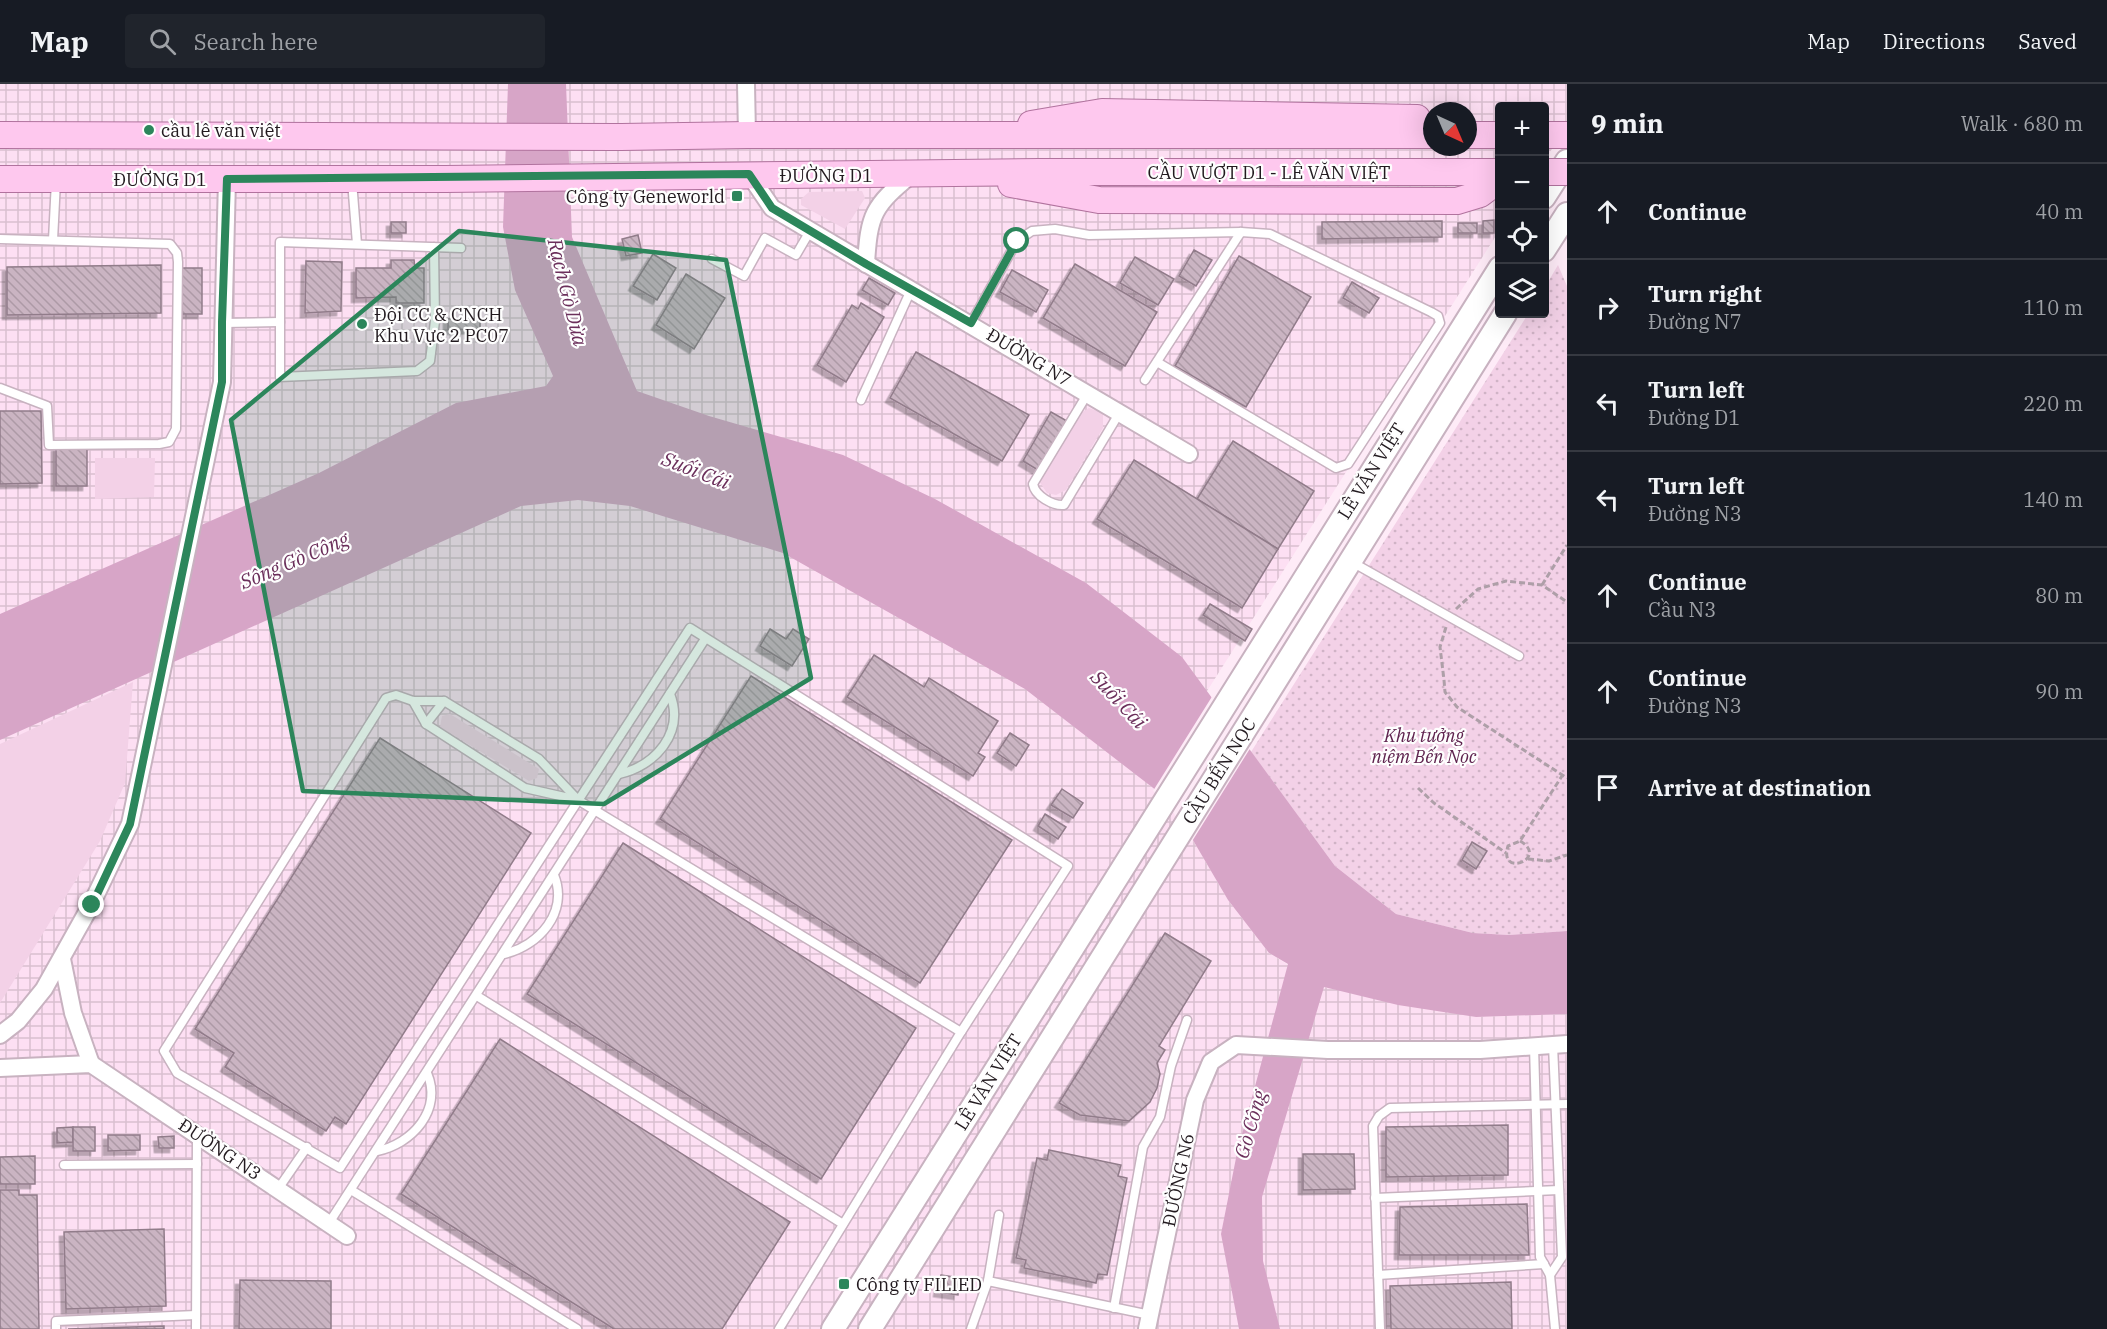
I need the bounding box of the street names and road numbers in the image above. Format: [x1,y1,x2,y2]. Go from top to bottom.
street label: CẦU VƯỢT D1 - LÊ VĂN VIỆT [1147,158,1391,184]
street label: ĐƯỜNG D1 [779,163,873,187]
street label: ĐƯỜNG D1 [113,167,207,191]
street label: ĐƯỜNG N7 [982,322,1076,391]
street label: LÊ VĂN VIỆT [1332,418,1410,524]
street label: CẦU BẾN NỌC [1175,712,1261,829]
street label: LÊ VĂN VIỆT [949,1029,1027,1135]
street label: ĐƯỜNG N3 [174,1112,266,1185]
street label: ĐƯỜNG N6 [1156,1131,1199,1229]

